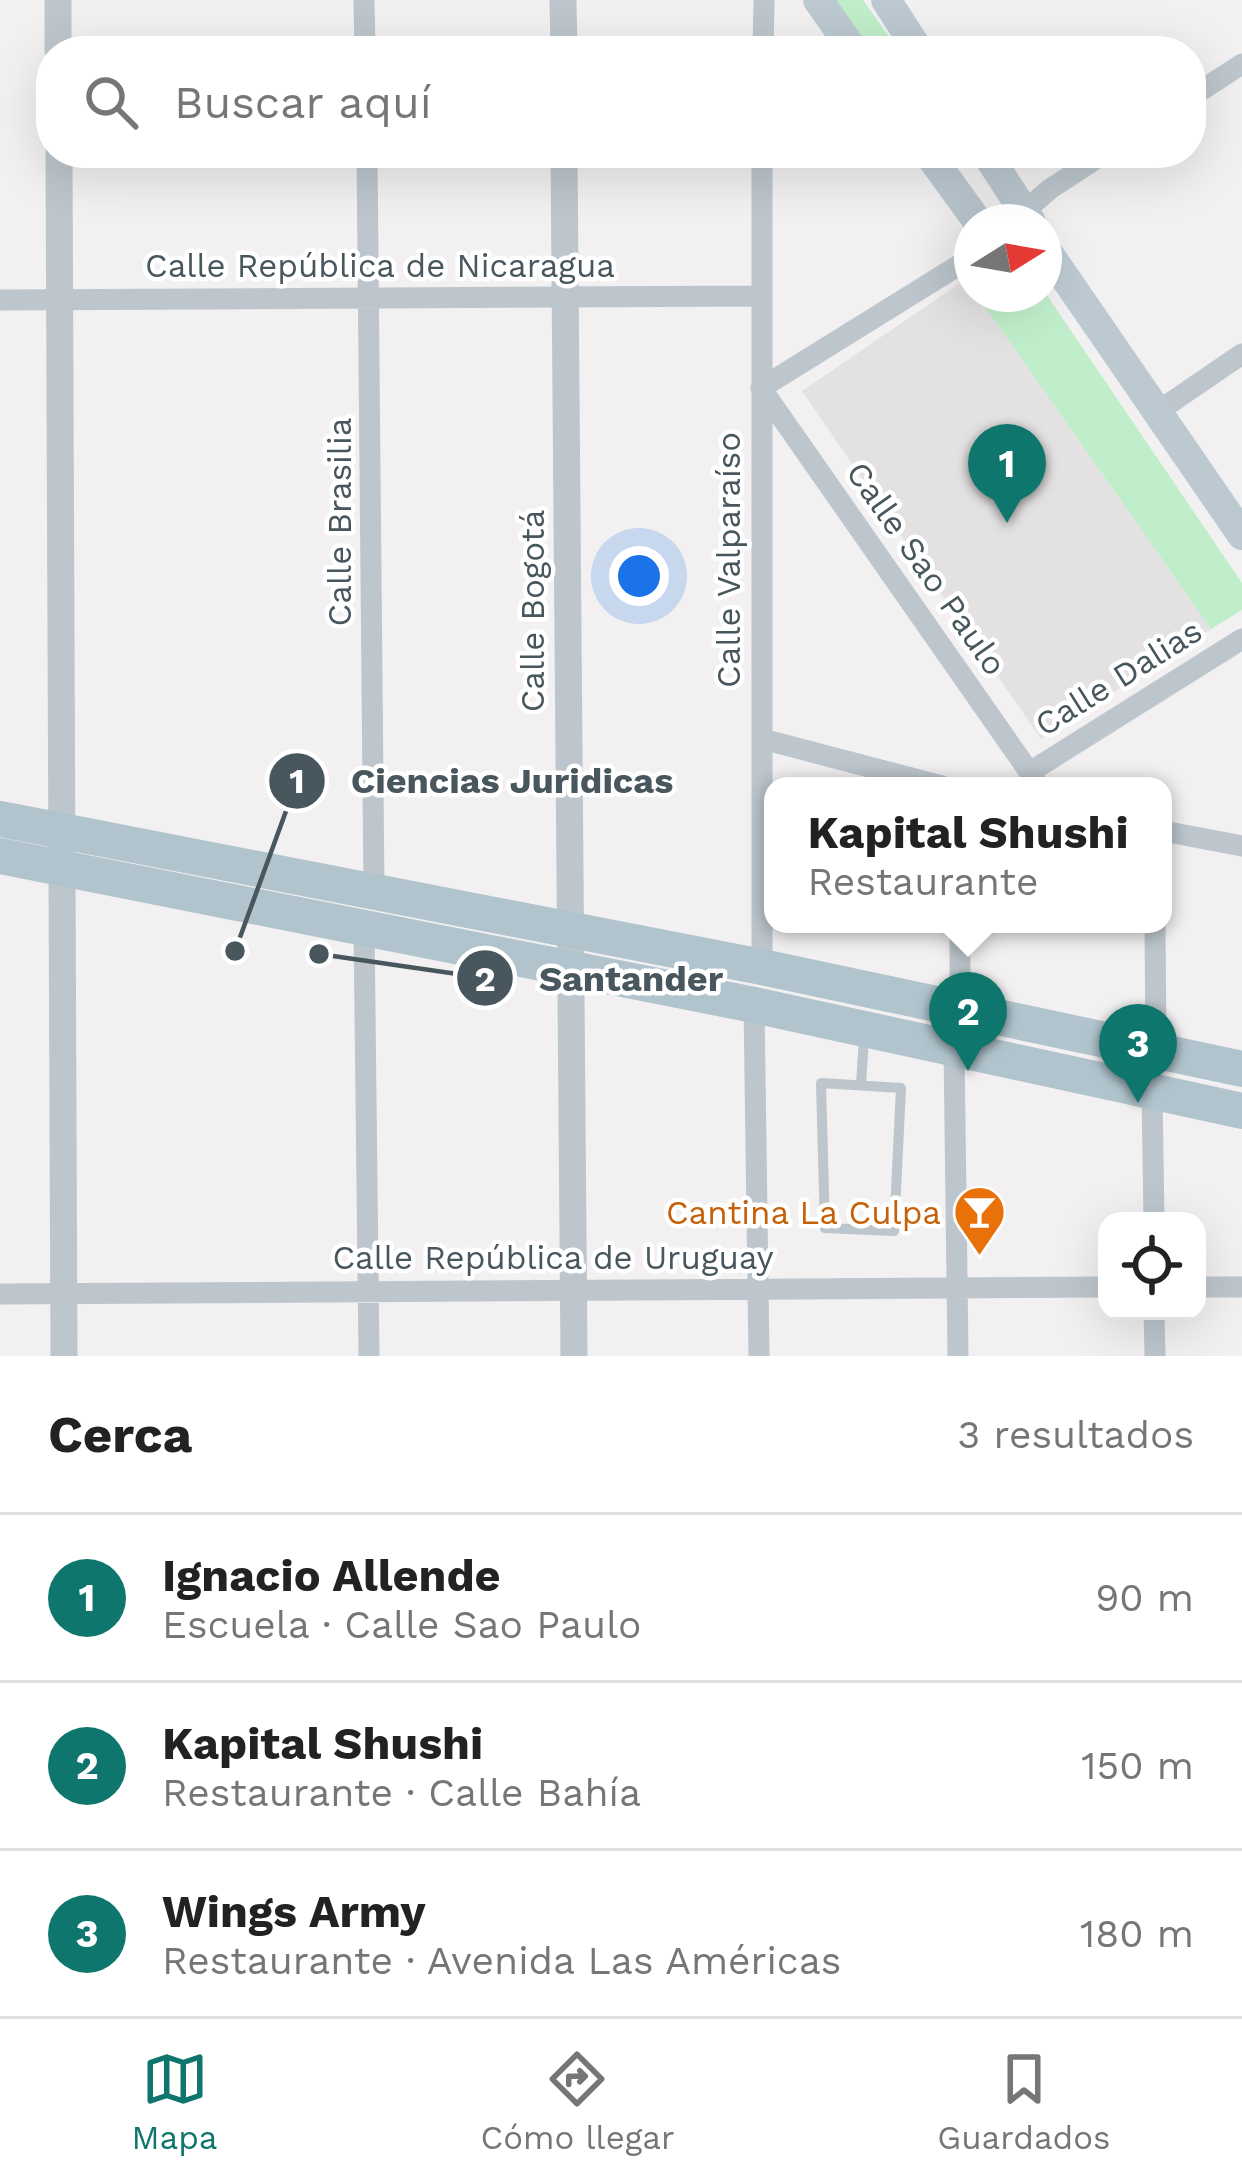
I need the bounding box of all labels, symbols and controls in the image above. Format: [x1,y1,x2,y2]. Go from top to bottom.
search box [36,36,1206,168]
icon: search [78,69,144,135]
text: Buscar aquí [174,76,432,129]
north arrow [954,204,1062,312]
street label: Calle República de Nicaragua [145,246,615,285]
street label: Calle Brasilia [320,418,359,626]
pin: 1 [968,424,1046,523]
street label: Calle Valparaíso [709,432,748,688]
street label: Calle Sao Paulo [839,454,1015,682]
street label: Calle Bogotá [513,510,552,712]
your location [609,546,669,606]
street label: Calle Dalias [1028,611,1209,744]
callout: Ciencias Juridicas [267,745,698,817]
text: 1 [289,760,305,802]
text: Ciencias Juridicas [351,760,673,802]
popup [764,777,1172,933]
text: Kapital Shushi [807,806,1129,859]
text: Restaurante [807,859,1038,904]
callout: Santander [455,942,747,1014]
text: 2 [474,958,496,1000]
text: Santander [539,958,724,1000]
pin: 2 [929,972,1007,1071]
pin: 3 [1099,1004,1177,1103]
bar icon: Cantina La Culpa [952,1184,1008,1258]
place label: Cantina La Culpa [666,1193,941,1232]
map controls [1098,1212,1206,1320]
button: locate [1098,1212,1206,1320]
street label: Calle República de Uruguay [332,1238,774,1277]
text: Cerca [48,1405,192,1464]
text: 3 resultados [958,1412,1194,1457]
text: Ignacio Allende [162,1549,501,1602]
text: 1 [79,1575,95,1620]
text: 90 m [1095,1575,1194,1620]
text: Escuela · Calle Sao Paulo [162,1602,642,1647]
text: Kapital Shushi [162,1717,483,1770]
text: 2 [75,1743,99,1788]
text: 150 m [1081,1743,1194,1788]
text: Restaurante · Calle Bahía [162,1770,641,1815]
text: Wings Army [162,1885,425,1938]
text: 3 [75,1911,99,1956]
text: 180 m [1080,1911,1194,1956]
text: Restaurante · Avenida Las Américas [162,1938,841,1983]
tab: Mapa [131,2046,218,2157]
tab: Cómo llegar [481,2046,674,2157]
tab: Guardados [937,2046,1110,2157]

